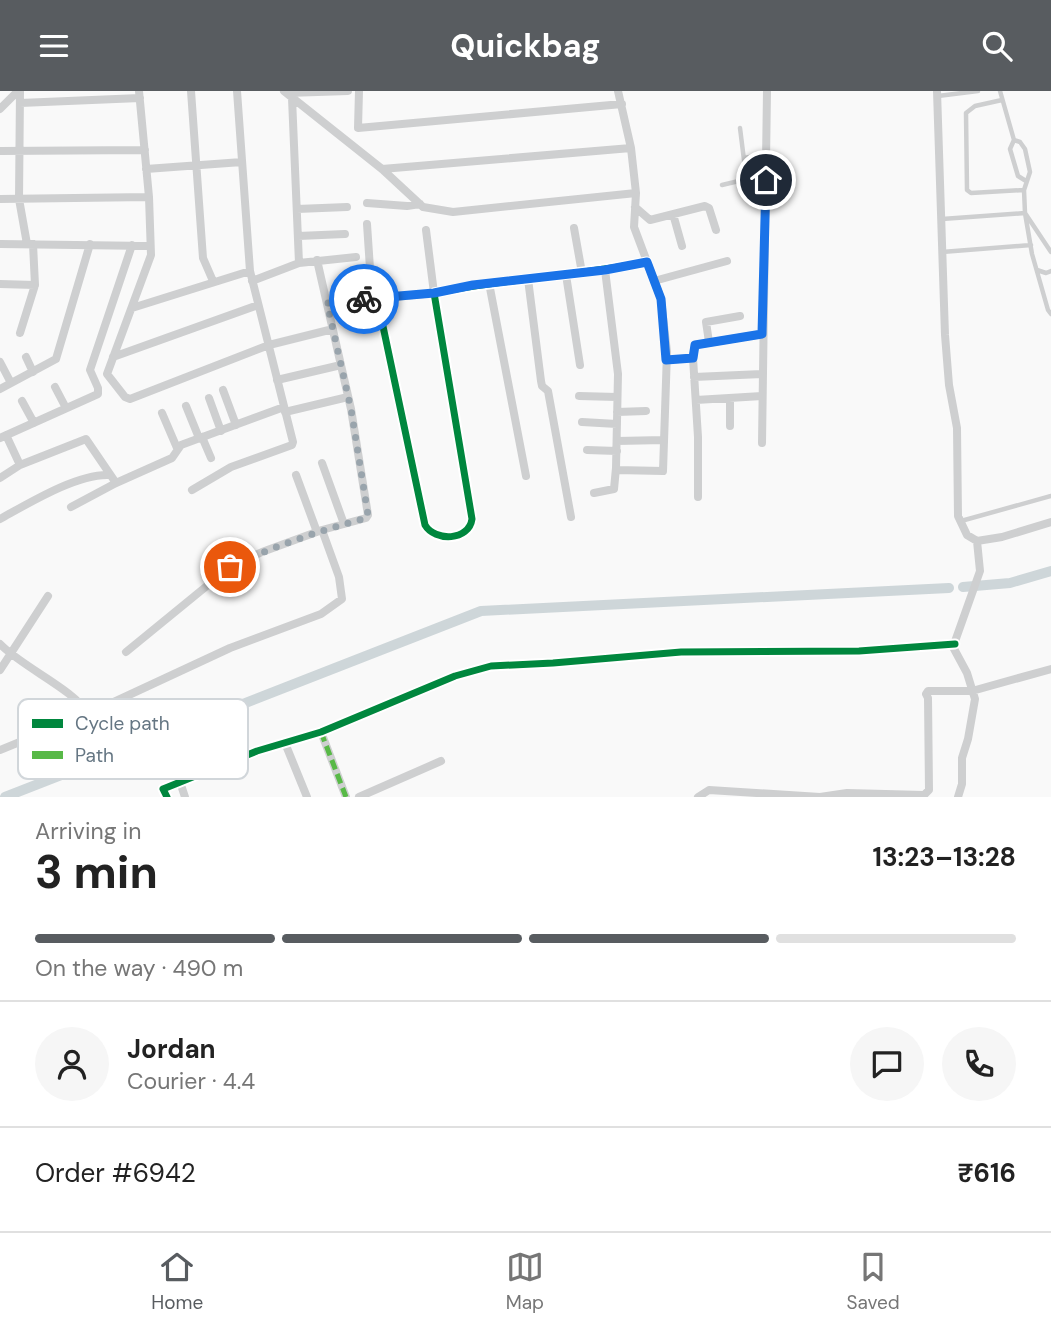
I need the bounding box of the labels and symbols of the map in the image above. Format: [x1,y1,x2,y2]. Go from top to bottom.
pin [736,150,796,210]
courier [329,264,399,334]
pin [200,537,260,597]
legend [18,699,248,779]
text: Cycle path [75,711,170,736]
text: Path [75,743,114,768]

